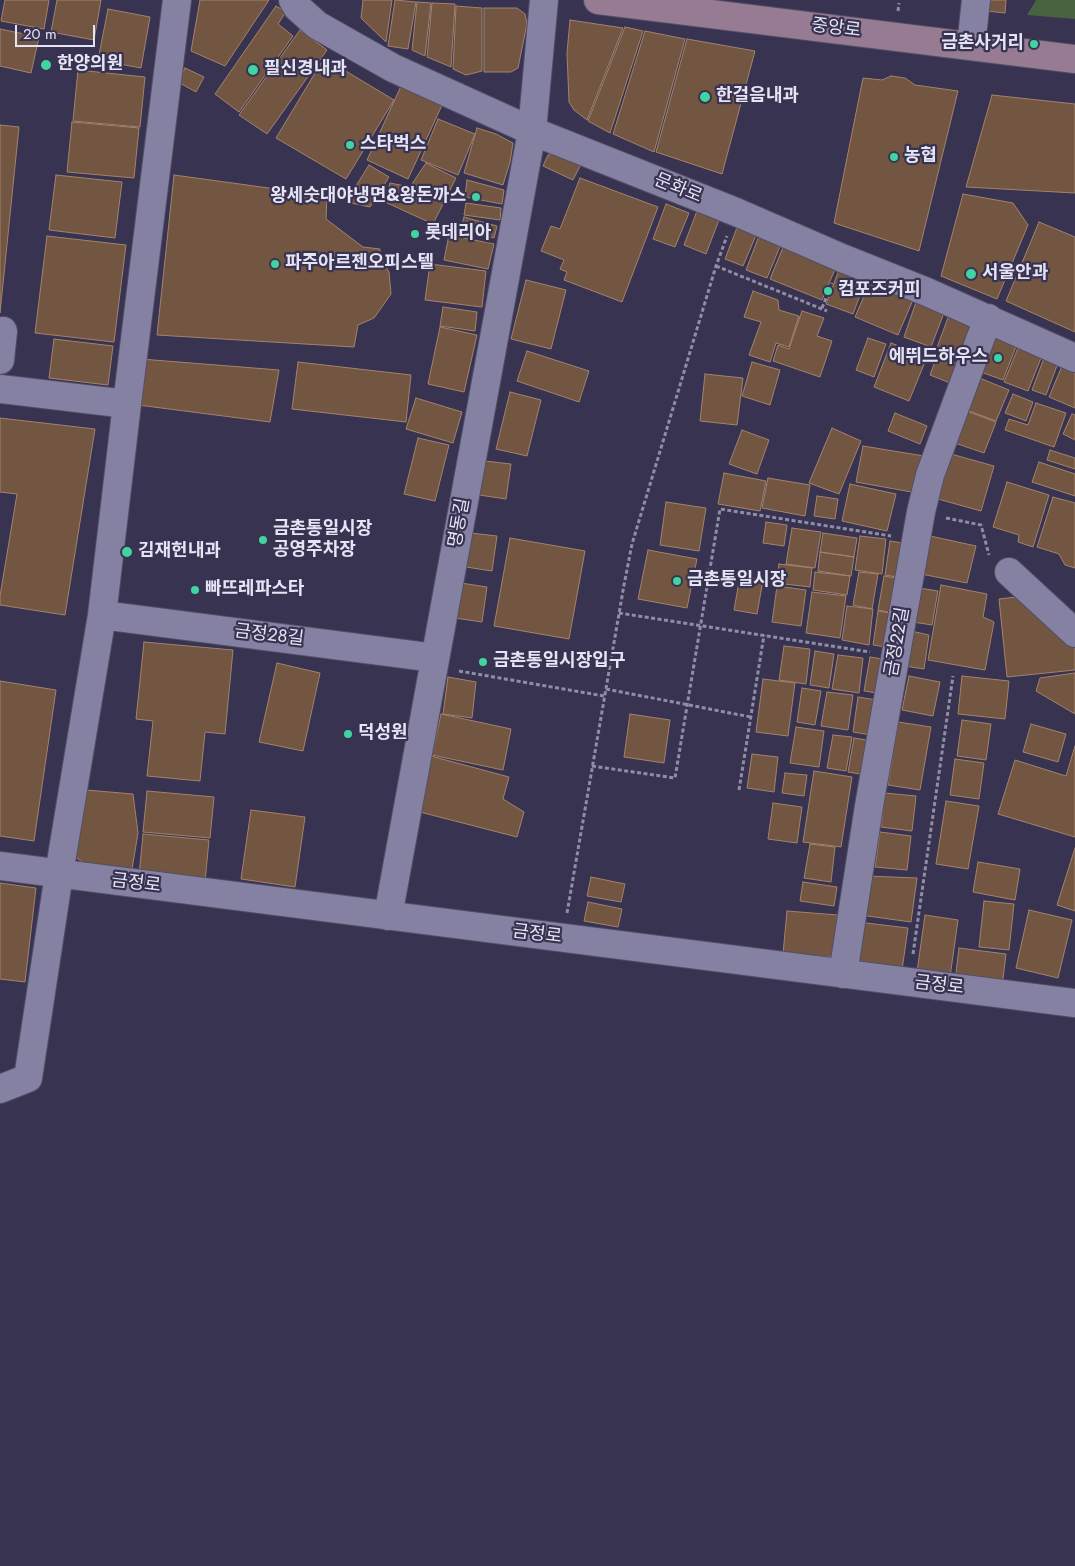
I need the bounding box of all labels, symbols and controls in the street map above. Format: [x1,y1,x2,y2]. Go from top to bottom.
scale bar [18,15,98,47]
street label: 중앙로 [810,15,862,43]
text: 20 m [23,23,57,45]
place label: 금촌사거리 [941,33,1024,55]
marker: 금촌사거리 [1028,38,1040,50]
place label: 한양의원 [57,54,123,76]
marker: 한양의원 [39,58,53,72]
place label: 필신경내과 [264,59,347,81]
marker: 필신경내과 [246,63,260,77]
place label: 한걸음내과 [716,86,799,108]
marker: 한걸음내과 [698,90,712,104]
place label: 스타벅스 [360,134,426,156]
marker: 스타벅스 [344,139,356,151]
place label: 농협 [904,146,937,168]
marker: 농협 [888,151,900,163]
street label: 문화로 [651,170,705,208]
place label: 왕세숫대야냉면&왕돈까스 [270,186,466,208]
marker: 왕세숫대야냉면&왕돈까스 [470,191,482,203]
place label: 롯데리아 [425,223,491,245]
marker: 롯데리아 [409,228,421,240]
place label: 파주아르젠오피스텔 [285,253,434,275]
marker: 파주아르젠오피스텔 [269,258,281,270]
place label: 서울안과 [982,263,1048,285]
marker: 서울안과 [964,267,978,281]
place label: 컴포즈커피 [838,280,921,302]
marker: 컴포즈커피 [822,285,834,297]
place label: 에뛰드하우스 [889,347,988,369]
marker: 에뛰드하우스 [992,352,1004,364]
street label: 명동길 [445,497,475,549]
place label: 금촌통일시장 공영주차장 [273,519,372,562]
marker: 금촌통일시장 공영주차장 [257,534,269,546]
place label: 김재헌내과 [138,541,221,563]
marker: 김재헌내과 [120,545,134,559]
place label: 금촌통일시장 [687,570,786,592]
marker: 금촌통일시장 [671,575,683,587]
place label: 빠뜨레파스타 [205,579,304,601]
marker: 빠뜨레파스타 [189,584,201,596]
street label: 금정22길 [881,606,915,678]
street label: 금정28길 [233,621,305,651]
place label: 금촌통일시장입구 [493,651,625,673]
marker: 금촌통일시장입구 [477,656,489,668]
place label: 덕성원 [358,723,408,745]
marker: 덕성원 [342,728,354,740]
street label: 금정로 [110,870,162,898]
street label: 금정로 [511,921,563,949]
street label: 금정로 [913,972,965,1000]

